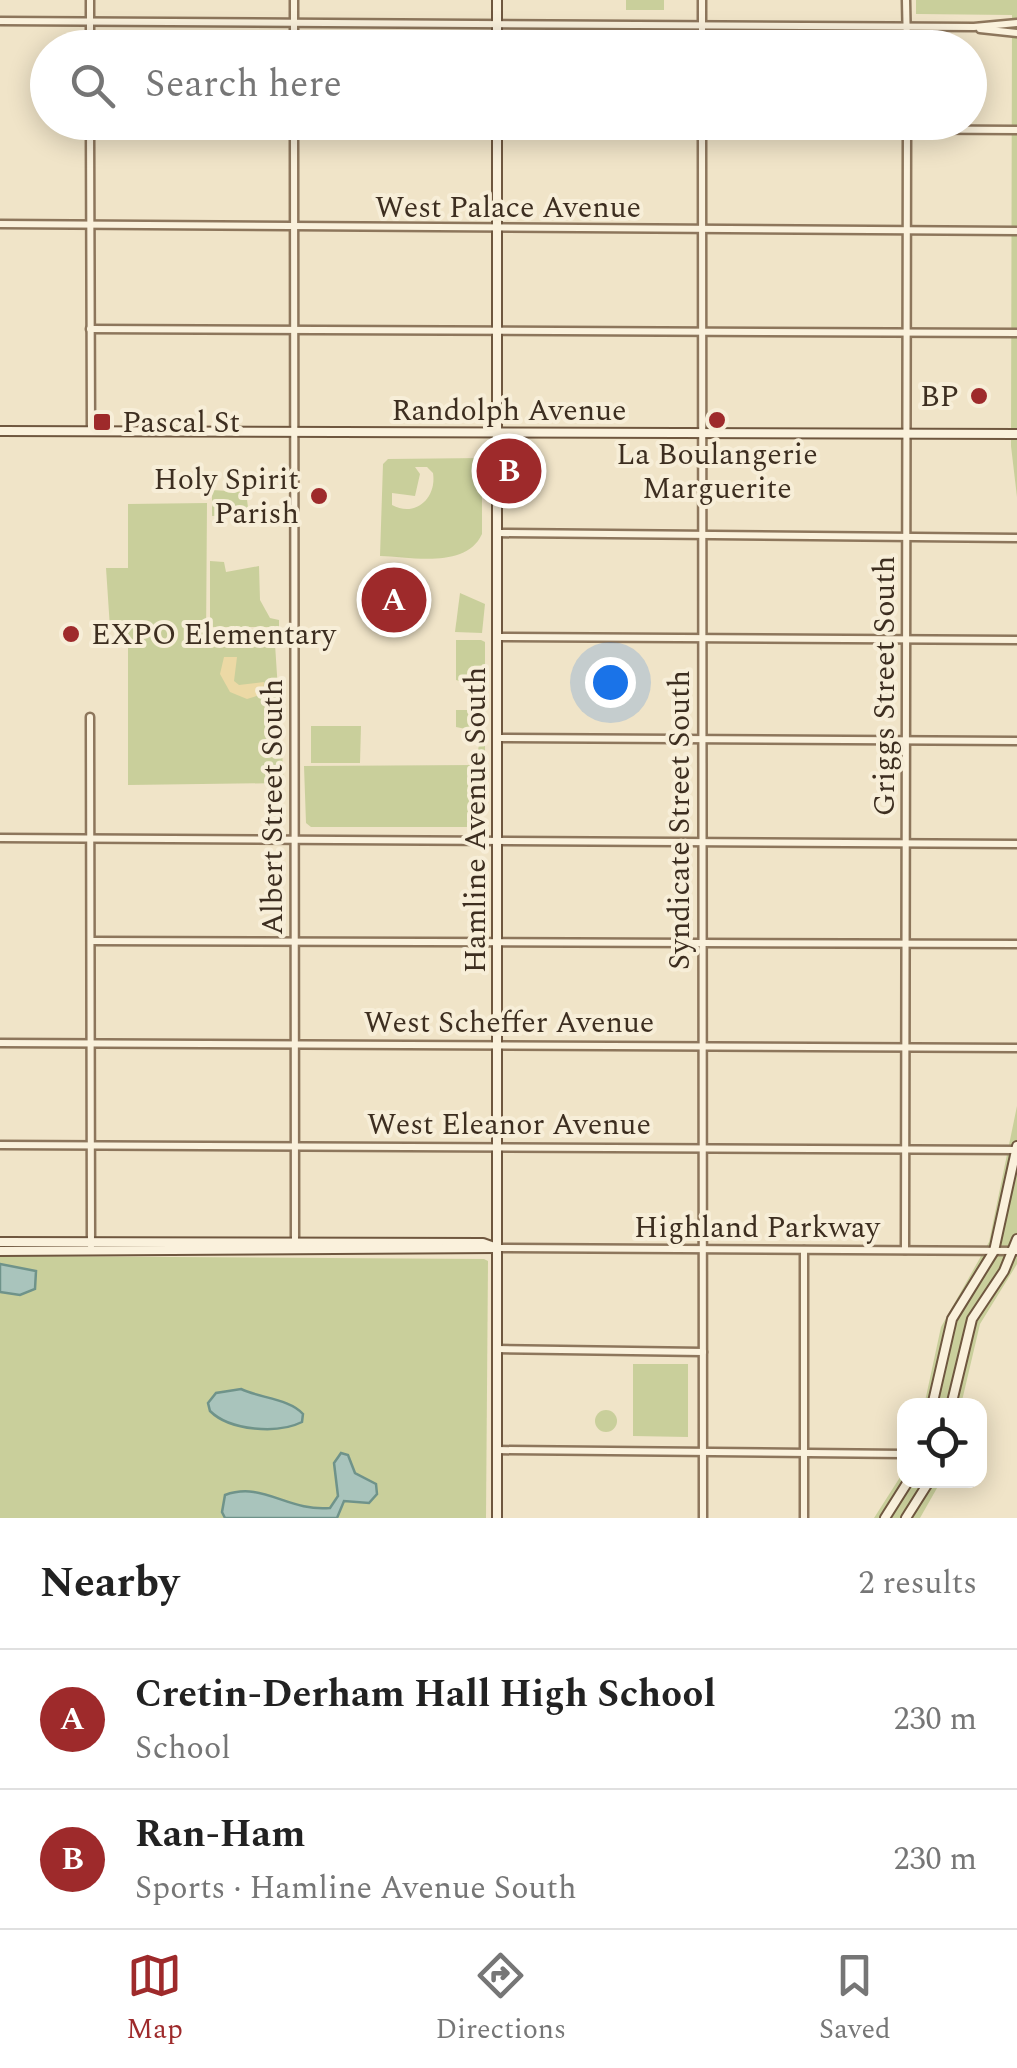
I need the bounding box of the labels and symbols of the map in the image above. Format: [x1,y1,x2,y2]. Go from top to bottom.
street label: West Palace Avenue [375,185,641,231]
place label: BP [920,374,959,420]
marker: BP [968,385,990,407]
street label: Randolph Avenue [391,388,627,434]
place label: Pascal St [122,400,240,446]
marker: La Boulangerie Marguerite [706,409,728,431]
marker: Pascal St [91,411,113,433]
place label: La Boulangerie Marguerite [616,432,818,512]
pin: B [476,434,542,508]
place label: Holy Spirit Parish [154,457,299,537]
marker: Holy Spirit Parish [308,485,330,507]
street label: Griggs Street South [862,556,908,816]
pin: A [362,562,426,638]
place label: EXPO Elementary [91,612,337,658]
marker: EXPO Elementary [60,623,82,645]
your location [585,657,636,708]
street label: Hamline Avenue South [453,667,499,973]
street label: Syndicate Street South [657,670,703,970]
street label: Albert Street South [250,679,296,935]
street label: West Scheffer Avenue [364,1000,654,1046]
street label: West Eleanor Avenue [367,1102,651,1148]
street label: Highland Parkway [634,1205,882,1251]

